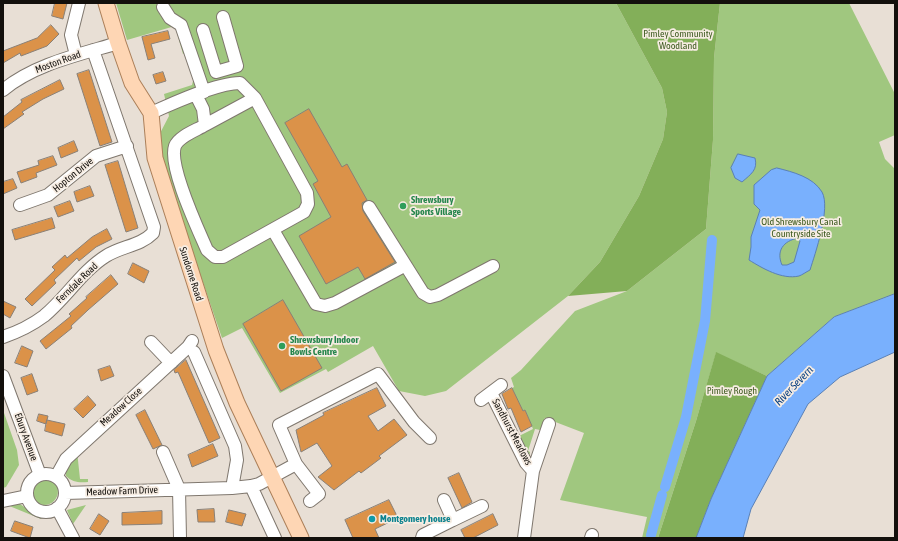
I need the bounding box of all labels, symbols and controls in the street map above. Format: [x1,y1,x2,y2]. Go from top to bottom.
park label: Pimley Community Woodland [643,28,713,52]
street label: Moston Road [34,48,82,76]
street label: Hopton Drive [50,155,96,195]
place label: Shrewsbury Sports Village [411,194,461,218]
marker: Shrewsbury Sports Village [398,201,408,211]
park label: Old Shrewsbury Canal Countryside Site [761,216,841,240]
street label: Sundorne Road [177,245,205,303]
street label: Ferndale Road [54,260,100,306]
place label: Shrewsbury Indoor Bowls Centre [290,334,358,358]
marker: Shrewsbury Indoor Bowls Centre [277,341,287,351]
water label: River Severn [772,364,816,408]
street label: Meadow Close [98,385,144,429]
park label: Pimley Rough [707,385,757,397]
street label: Sandhurst Meadows [489,397,535,467]
street label: Ebury Avenue [12,411,40,463]
street label: Meadow Farm Drive [86,484,158,498]
place label: Montgomery house [380,513,451,525]
marker: Montgomery house [367,514,377,524]

